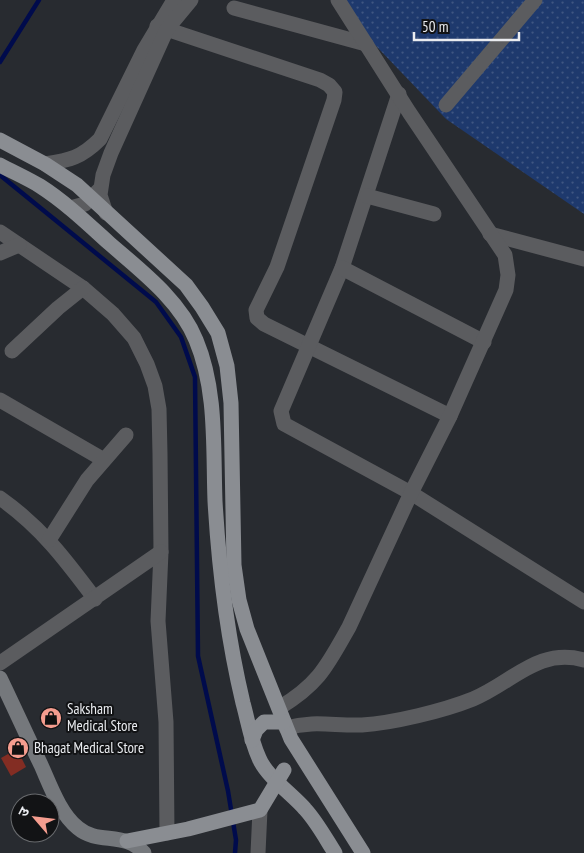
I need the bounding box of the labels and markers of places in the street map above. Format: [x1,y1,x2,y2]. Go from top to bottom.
place label: Saksham Medical Store [67,699,138,735]
shop icon: Saksham Medical Store [39,706,63,730]
shop icon: Bhagat Medical Store [6,736,30,760]
place label: Bhagat Medical Store [34,738,144,757]

